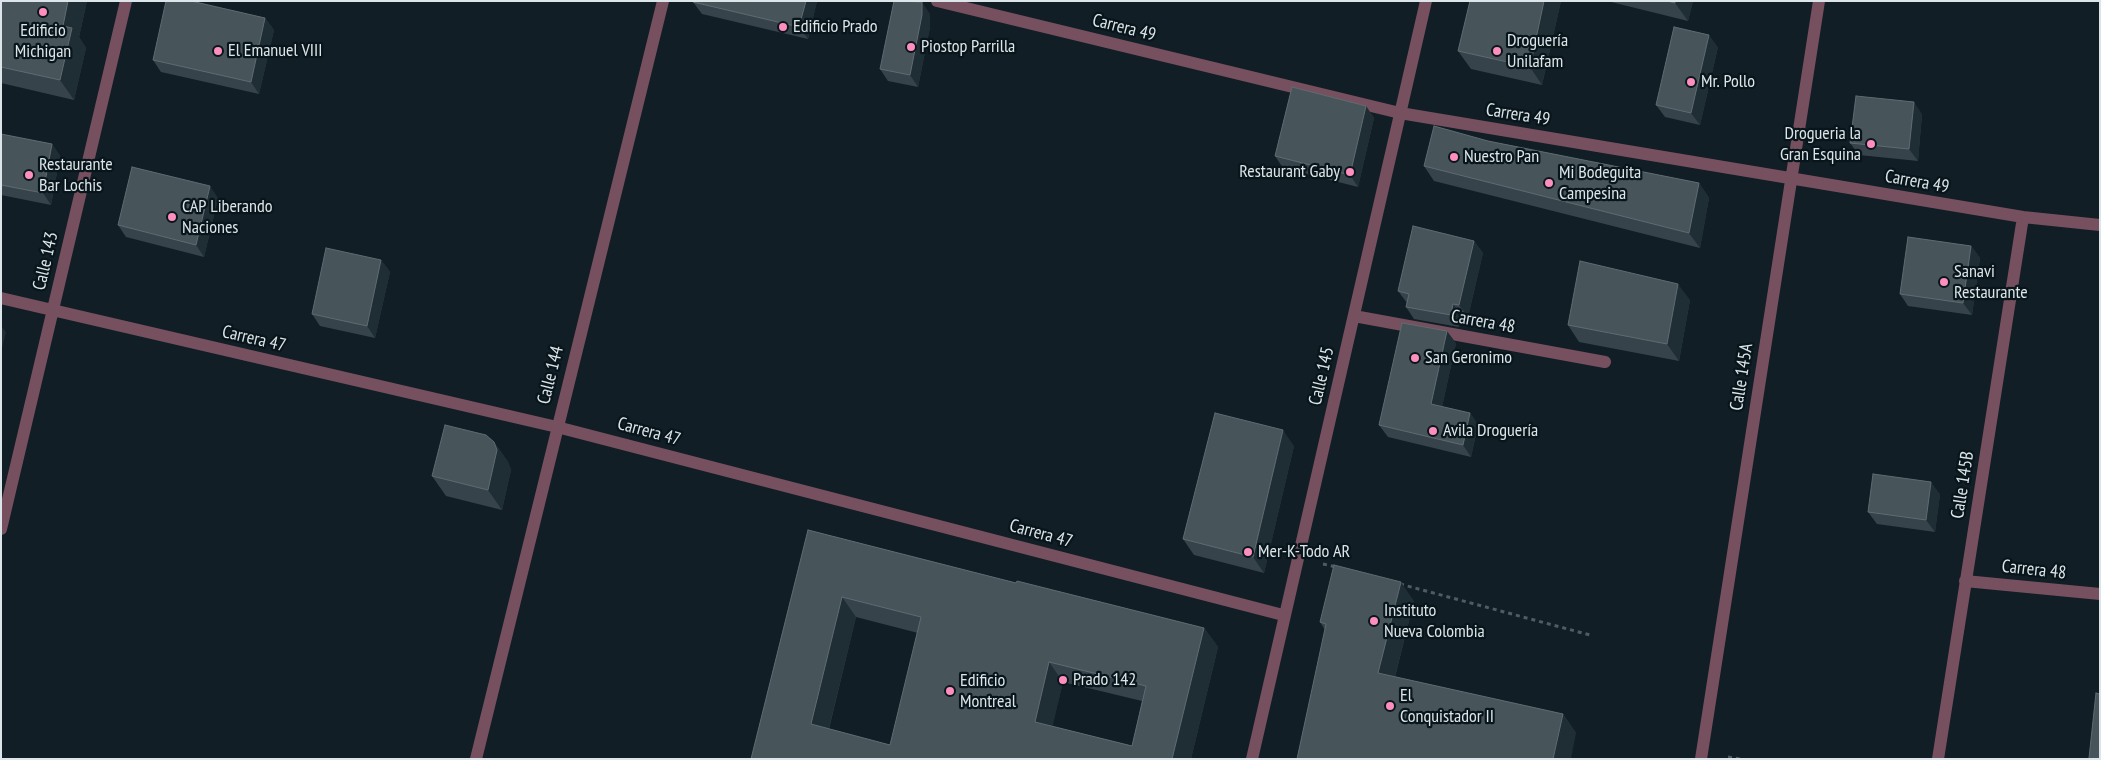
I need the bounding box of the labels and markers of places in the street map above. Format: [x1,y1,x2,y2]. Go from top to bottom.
marker: Edificio Michigan [37,6,49,18]
place label: Edificio Prado [793,16,878,38]
place label: Edificio Michigan [15,20,71,62]
marker: Edificio Prado [777,21,789,33]
place label: Droguería Unilafam [1507,30,1568,72]
place label: Piostop Parrilla [921,36,1015,58]
place label: El Emanuel VIII [228,40,322,62]
marker: Piostop Parrilla [905,41,917,53]
marker: El Emanuel VIII [212,45,224,57]
marker: Droguería Unilafam [1491,45,1503,57]
place label: Mr. Pollo [1701,71,1755,93]
marker: Mr. Pollo [1685,76,1697,88]
place label: Drogueria la Gran Esquina [1780,123,1861,166]
marker: Drogueria la Gran Esquina [1865,138,1877,150]
place label: Nuestro Pan [1464,146,1539,168]
marker: Nuestro Pan [1448,151,1460,163]
place label: Restaurante Bar Lochis [39,154,113,196]
place label: Restaurant Gaby [1239,161,1340,183]
place label: Mi Bodeguita Campesina [1559,162,1641,204]
marker: Restaurant Gaby [1344,166,1356,178]
marker: Restaurante Bar Lochis [23,169,35,181]
marker: Mi Bodeguita Campesina [1543,177,1555,189]
place label: CAP Liberando Naciones [182,196,272,238]
marker: CAP Liberando Naciones [166,211,178,223]
place label: Sanavi Restaurante [1954,261,2028,304]
marker: Sanavi Restaurante [1938,276,1950,288]
place label: San Geronimo [1425,347,1512,369]
marker: San Geronimo [1409,352,1421,364]
place label: Avila Droguería [1443,420,1538,442]
marker: Avila Droguería [1427,425,1439,437]
place label: Mer-K-Todo AR [1258,541,1350,563]
marker: Mer-K-Todo AR [1242,546,1254,558]
place label: Instituto Nueva Colombia [1384,600,1485,642]
marker: Instituto Nueva Colombia [1368,615,1380,627]
place label: Prado 142 [1073,669,1136,691]
place label: Edificio Montreal [960,670,1016,712]
marker: Prado 142 [1057,674,1069,686]
marker: Edificio Montreal [944,685,956,697]
place label: El Conquistador II [1400,685,1494,728]
marker: El Conquistador II [1384,700,1396,712]

